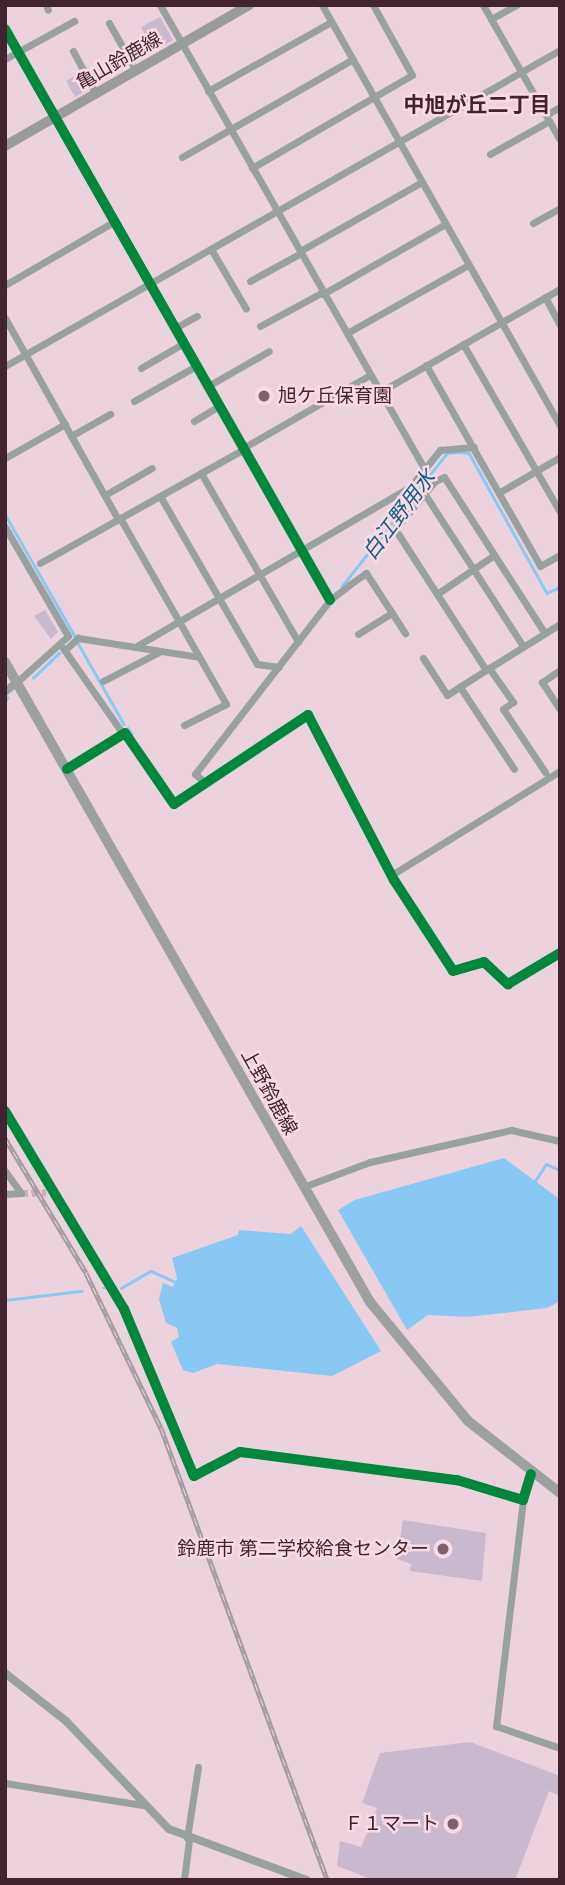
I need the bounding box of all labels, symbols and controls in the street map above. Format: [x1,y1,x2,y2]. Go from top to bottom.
street label: 亀山鈴鹿線 [72,27,166,95]
district label: 中旭が丘二丁目 [404,92,550,118]
place label: 旭ケ丘保育園 [278,385,392,407]
marker: 旭ケ丘保育園 [256,388,272,404]
water label: 白江野用水 [357,465,441,565]
street label: 上野鈴鹿線 [236,1045,302,1139]
place label: 鈴鹿市 第二学校給食センター [177,1538,429,1560]
marker: 鈴鹿市 第二学校給食センター [435,1541,451,1557]
place label: Ｆ１マート [344,1813,439,1835]
marker: Ｆ１マート [445,1816,461,1832]

